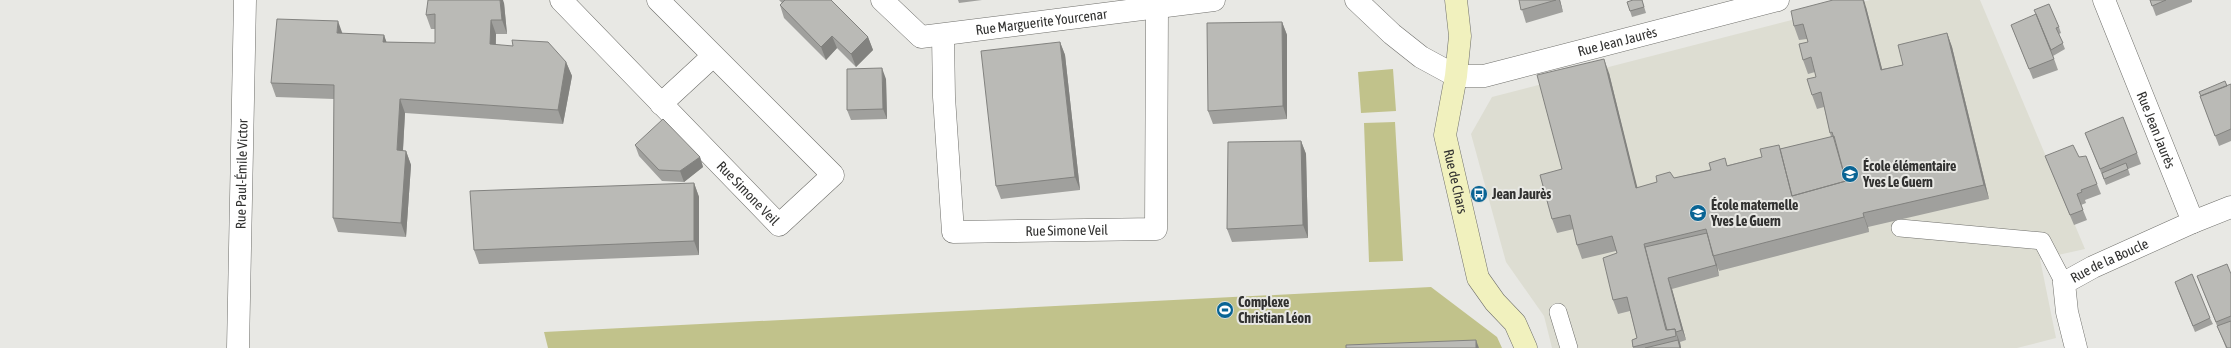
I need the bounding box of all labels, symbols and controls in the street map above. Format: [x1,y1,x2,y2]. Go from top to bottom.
street label: Rue Marguerite Yourcenar [975,5,1109,38]
street label: Rue Jean Jaurès [1576,24,1659,59]
street label: Rue Jean Jaurès [2134,89,2179,171]
street label: Rue Paul-Émile Victor [232,118,251,229]
street label: Rue de Chars [1441,148,1471,215]
street label: Rue Simone Veil [714,158,783,229]
place label: École élémentaire Yves Le Guern [1862,158,1956,190]
school or university icon: École élémentaire Yves Le Guern [1840,164,1860,184]
bus stop icon: Jean Jaurès [1469,184,1489,204]
place label: Jean Jaurès [1491,186,1551,202]
place label: École maternelle Yves Le Guern [1710,197,1798,229]
school or university icon: École maternelle Yves Le Guern [1688,203,1708,223]
street label: Rue Simone Veil [1025,222,1108,239]
street label: Rue de la Boucle [2068,235,2151,286]
place label: Complexe Christian Léon [1238,294,1311,326]
sports icon: Complexe Christian Léon [1215,300,1235,320]

